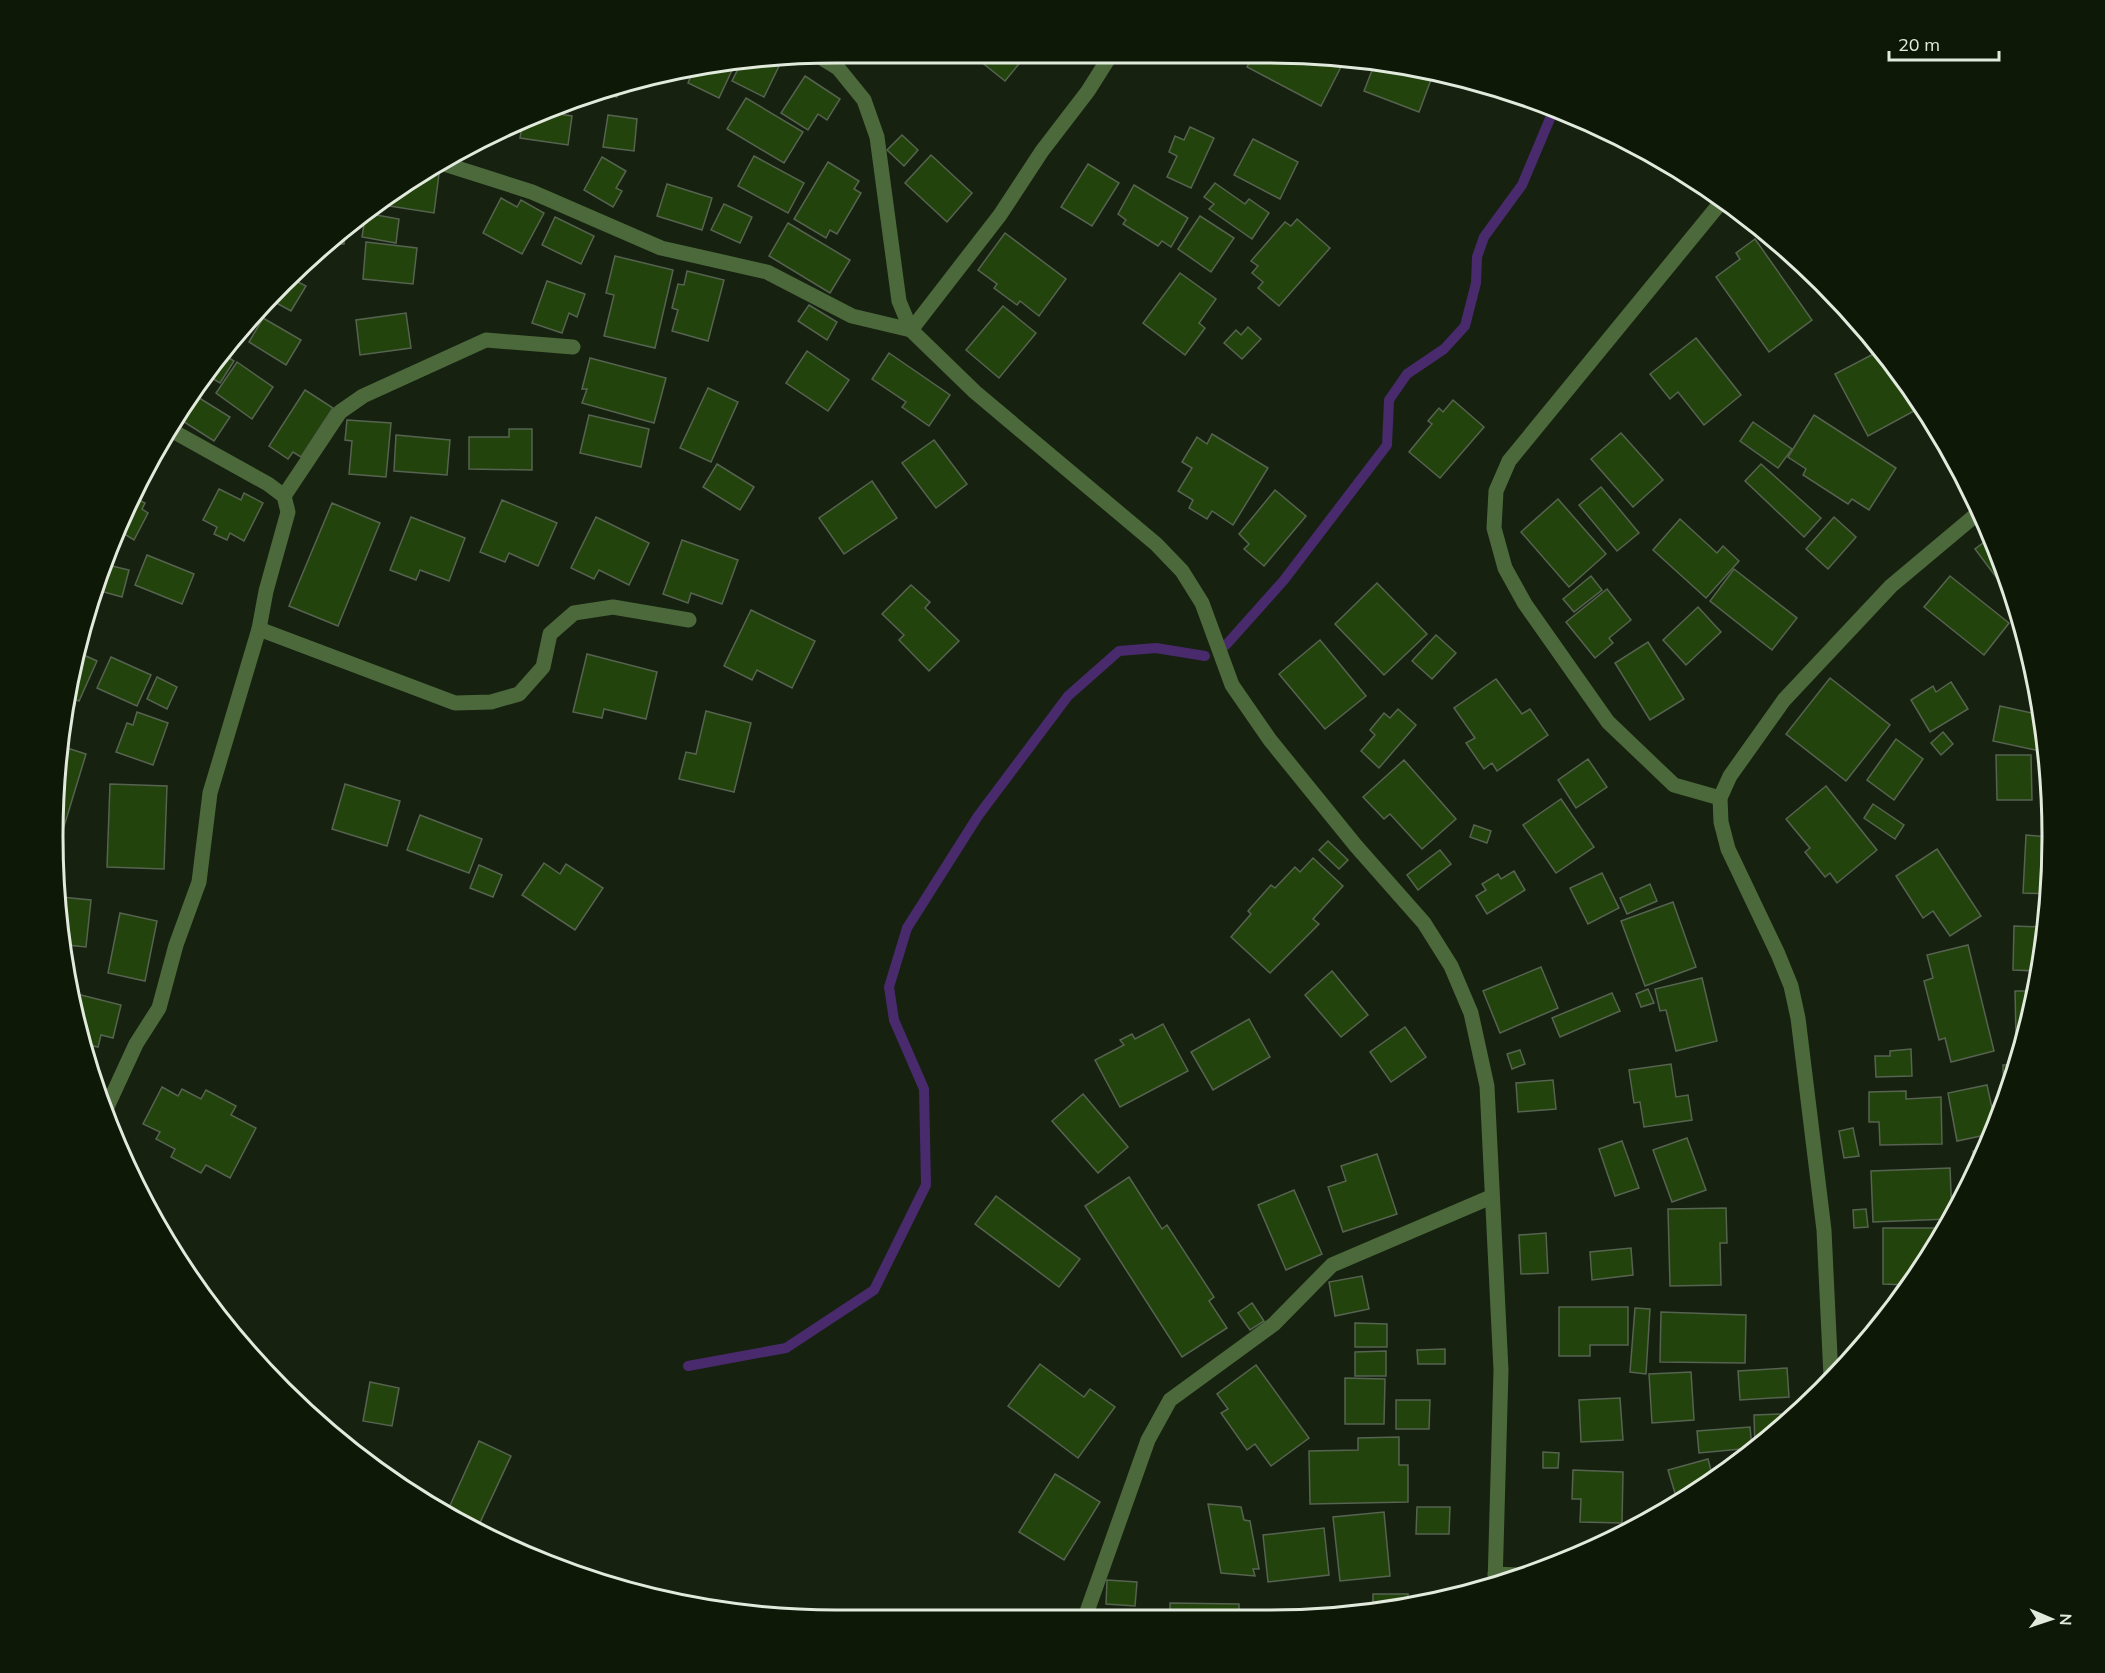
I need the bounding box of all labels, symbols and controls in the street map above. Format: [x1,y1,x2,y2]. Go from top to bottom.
scale bar [1889,24,1998,62]
text: 20 m [1898,33,1940,56]
north arrow [2021,1589,2081,1649]
text: N [2056,1613,2076,1626]

